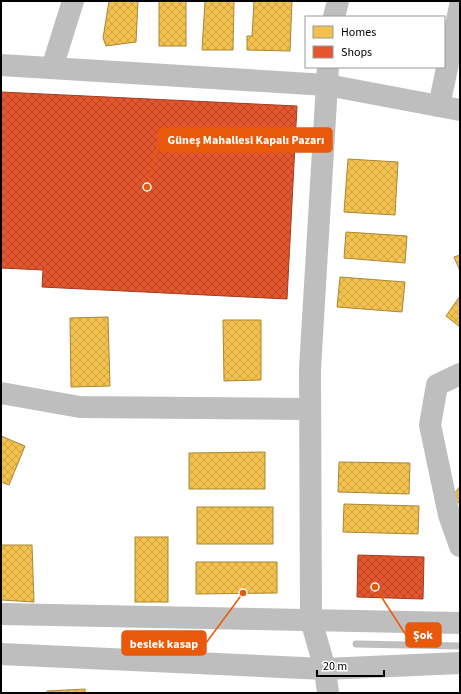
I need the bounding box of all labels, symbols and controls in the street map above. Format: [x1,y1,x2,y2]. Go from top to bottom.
legend [305,16,445,68]
text: Homes [341,24,376,41]
text: Shops [341,44,372,61]
callout: Güneş Mahallesi Kapalı Pazarı [159,128,332,152]
text: Güneş Mahallesi Kapalı Pazarı [168,132,324,149]
callout: Şok [406,623,441,647]
text: Şok [413,627,433,644]
callout: beslek kasap [122,631,206,655]
text: beslek kasap [130,636,198,653]
scale bar [317,652,384,678]
text: 20 m [323,658,347,675]

